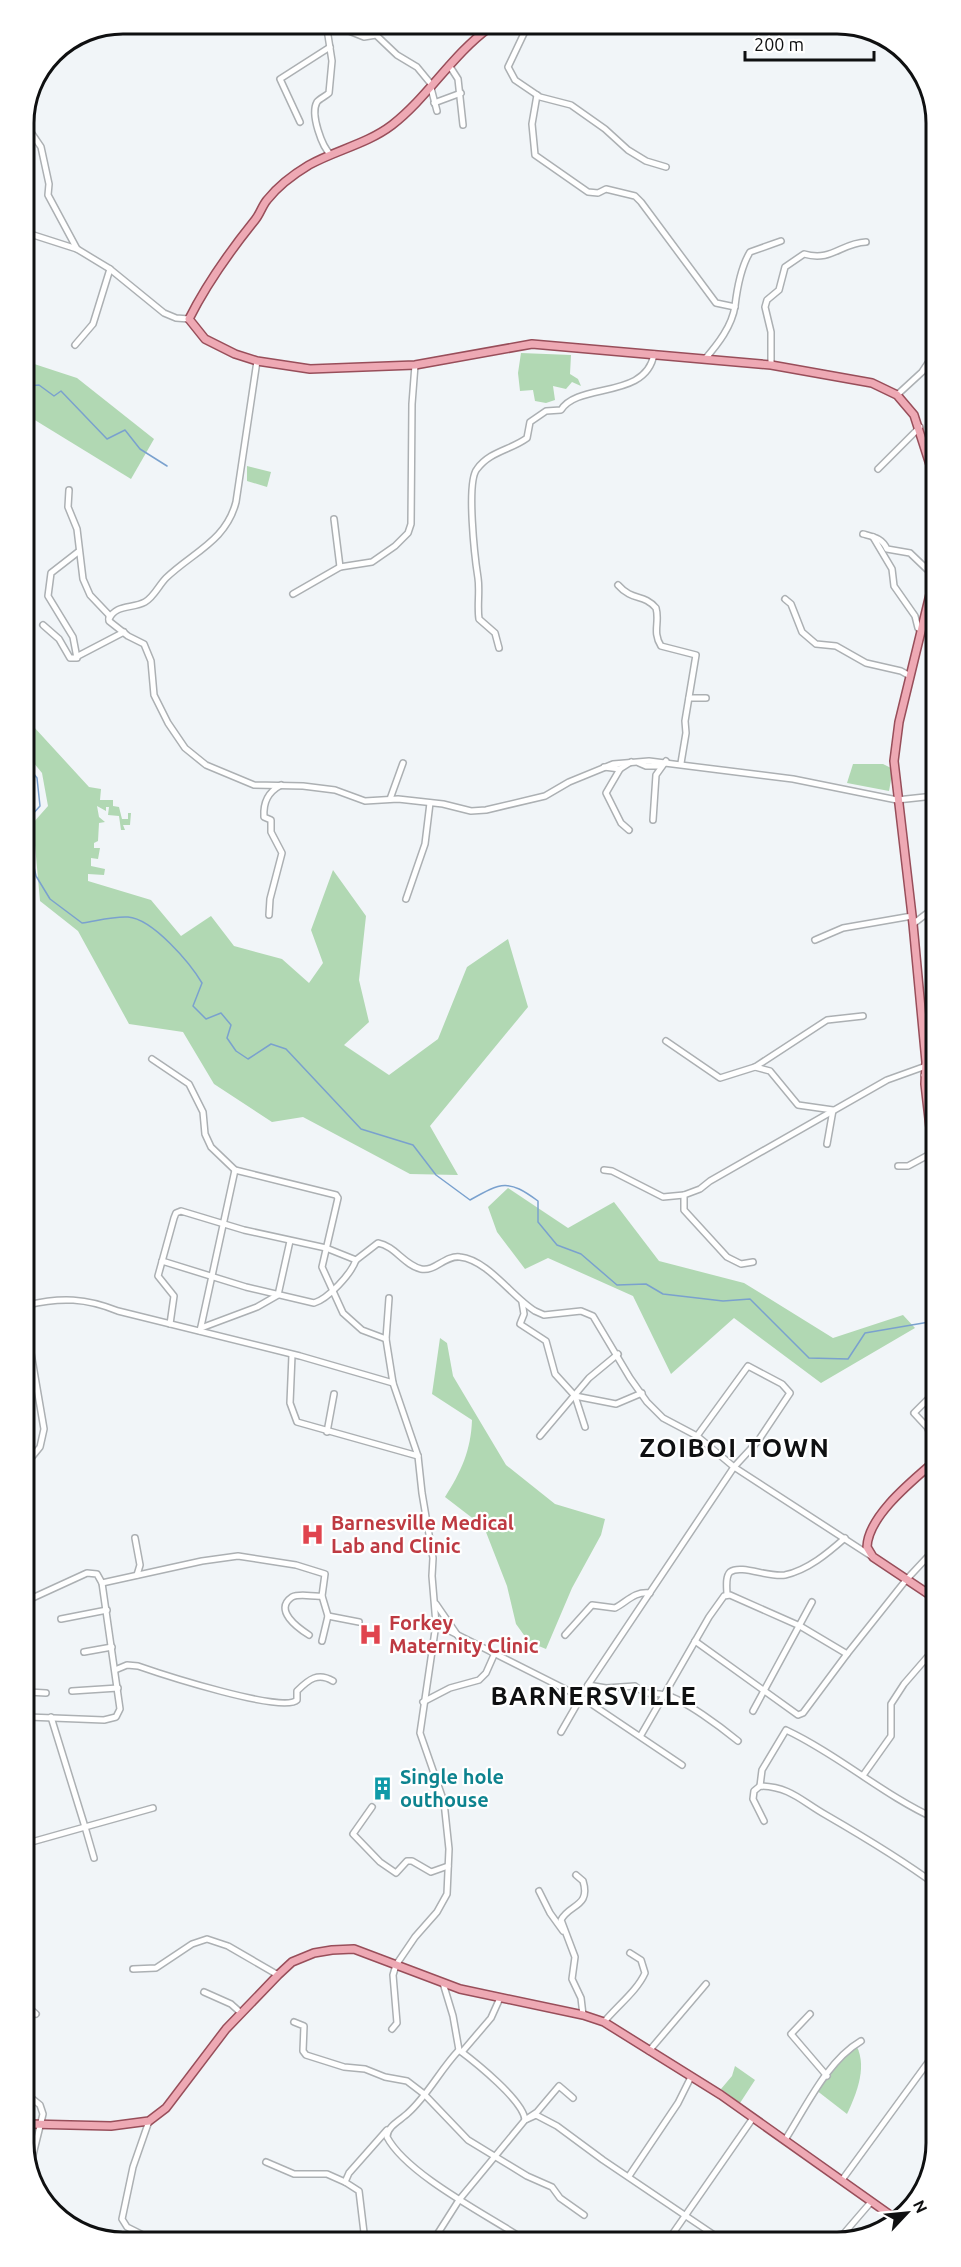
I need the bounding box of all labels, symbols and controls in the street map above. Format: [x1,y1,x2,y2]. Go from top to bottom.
scale bar [745,24,874,62]
text: 200 m [754,34,804,54]
district label: ZOIBOI TOWN [640,1433,830,1462]
place label: Barnesville Medical Lab and Clinic [331,1511,514,1557]
hospital icon: Barnesville Medical Lab and Clinic [300,1521,326,1547]
place label: Forkey Maternity Clinic [389,1611,539,1657]
hospital icon: Forkey Maternity Clinic [358,1621,384,1647]
district label: BARNERSVILLE [491,1681,697,1710]
place label: Single hole outhouse [400,1765,504,1811]
building icon: Single hole outhouse [369,1775,395,1801]
north arrow [877,2183,937,2243]
text: N [910,2197,931,2216]

